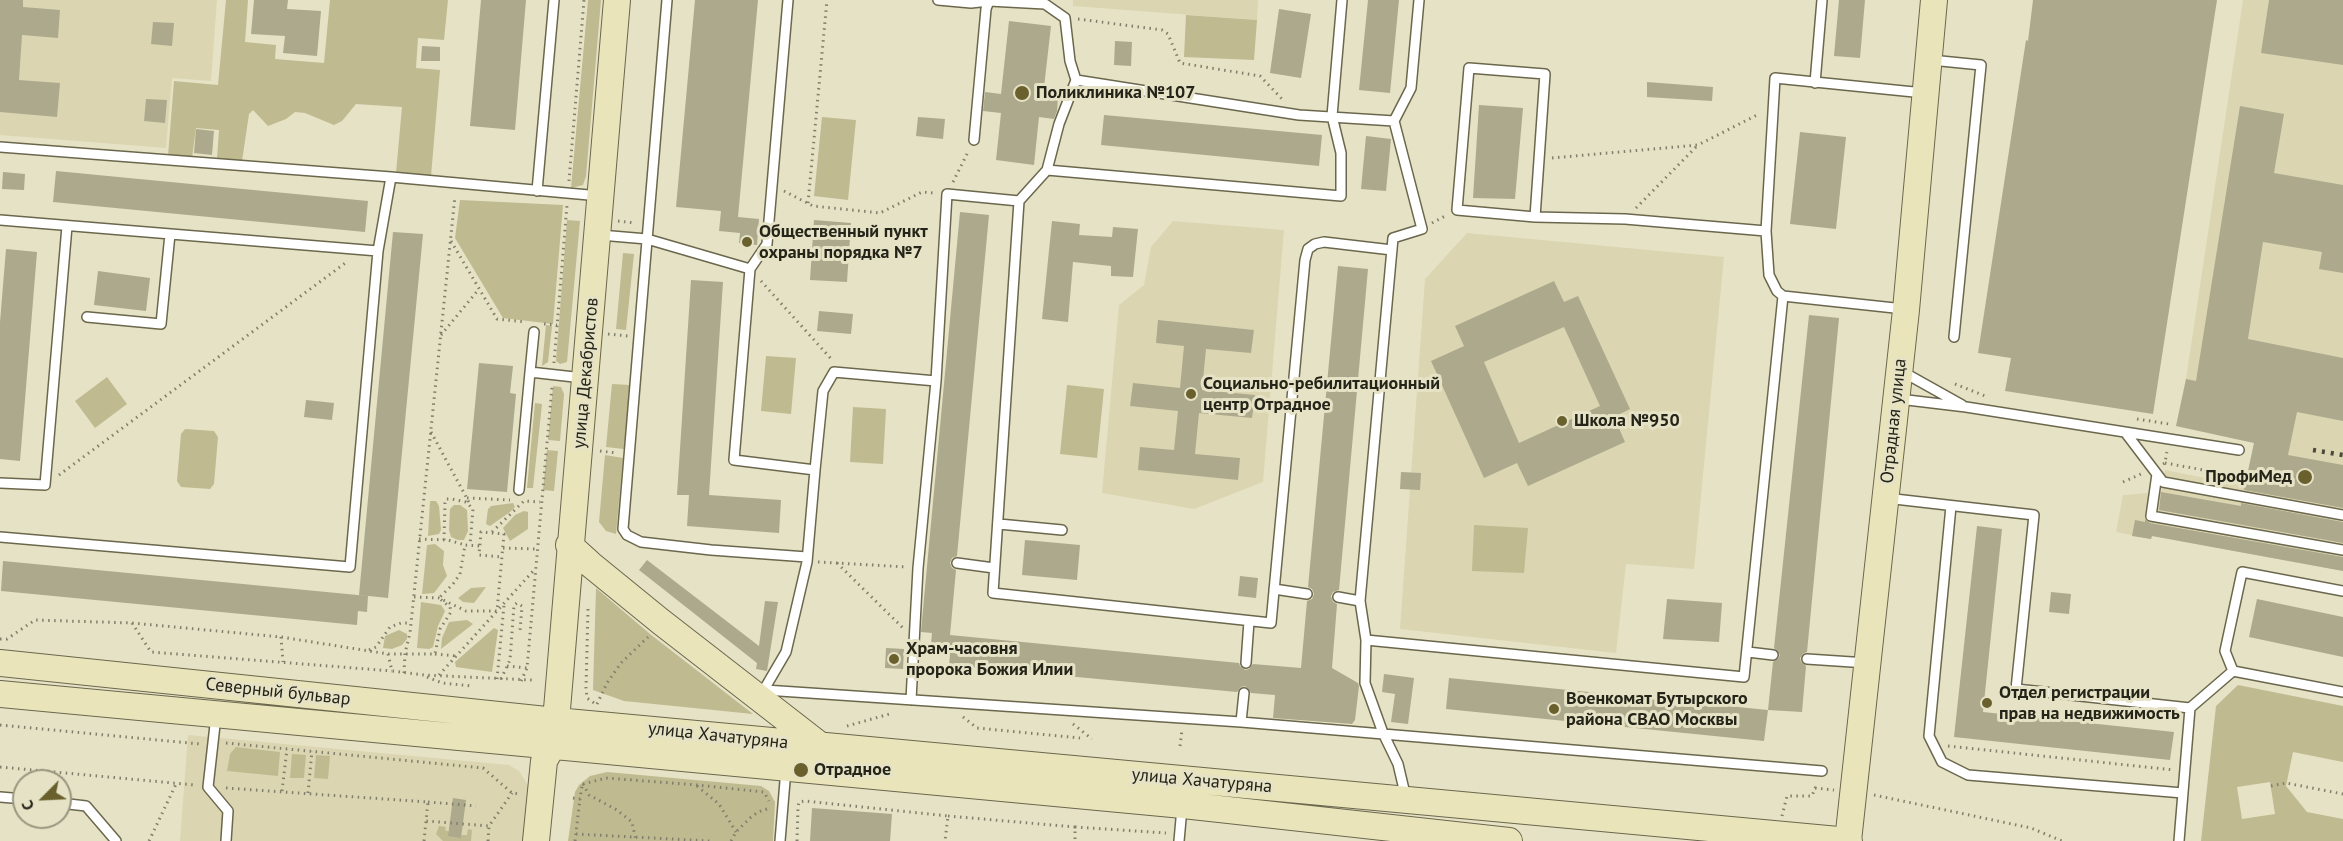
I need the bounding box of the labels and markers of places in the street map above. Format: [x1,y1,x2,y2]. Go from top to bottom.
place label: Поликлиника №107 [1036,82,1196,104]
marker: Поликлиника №107 [1013,84,1031,102]
place label: Общественный пункт охраны порядка №7 [759,221,928,264]
marker: Общественный пункт охраны порядка №7 [740,235,754,249]
place label: Социально-ребилитационный центр Отрадное [1203,373,1440,416]
marker: Социально-ребилитационный центр Отрадное [1184,387,1198,401]
place label: Школа №950 [1574,410,1680,432]
marker: Школа №950 [1555,414,1569,428]
place label: ПрофиМед [2205,466,2292,488]
marker: ПрофиМед [2296,468,2314,486]
place label: Храм-часовня пророка Божия Илии [906,638,1073,680]
marker: Храм-часовня пророка Божия Илии [887,652,901,666]
place label: Отдел регистрации прав на недвижимость [1999,682,2180,724]
place label: Военкомат Бутырского района СВАО Москвы [1566,688,1748,730]
marker: Отдел регистрации прав на недвижимость [1980,696,1994,710]
marker: Военкомат Бутырского района СВАО Москвы [1547,702,1561,716]
place label: Отрадное [814,759,891,781]
marker: Отрадное [792,761,810,779]

